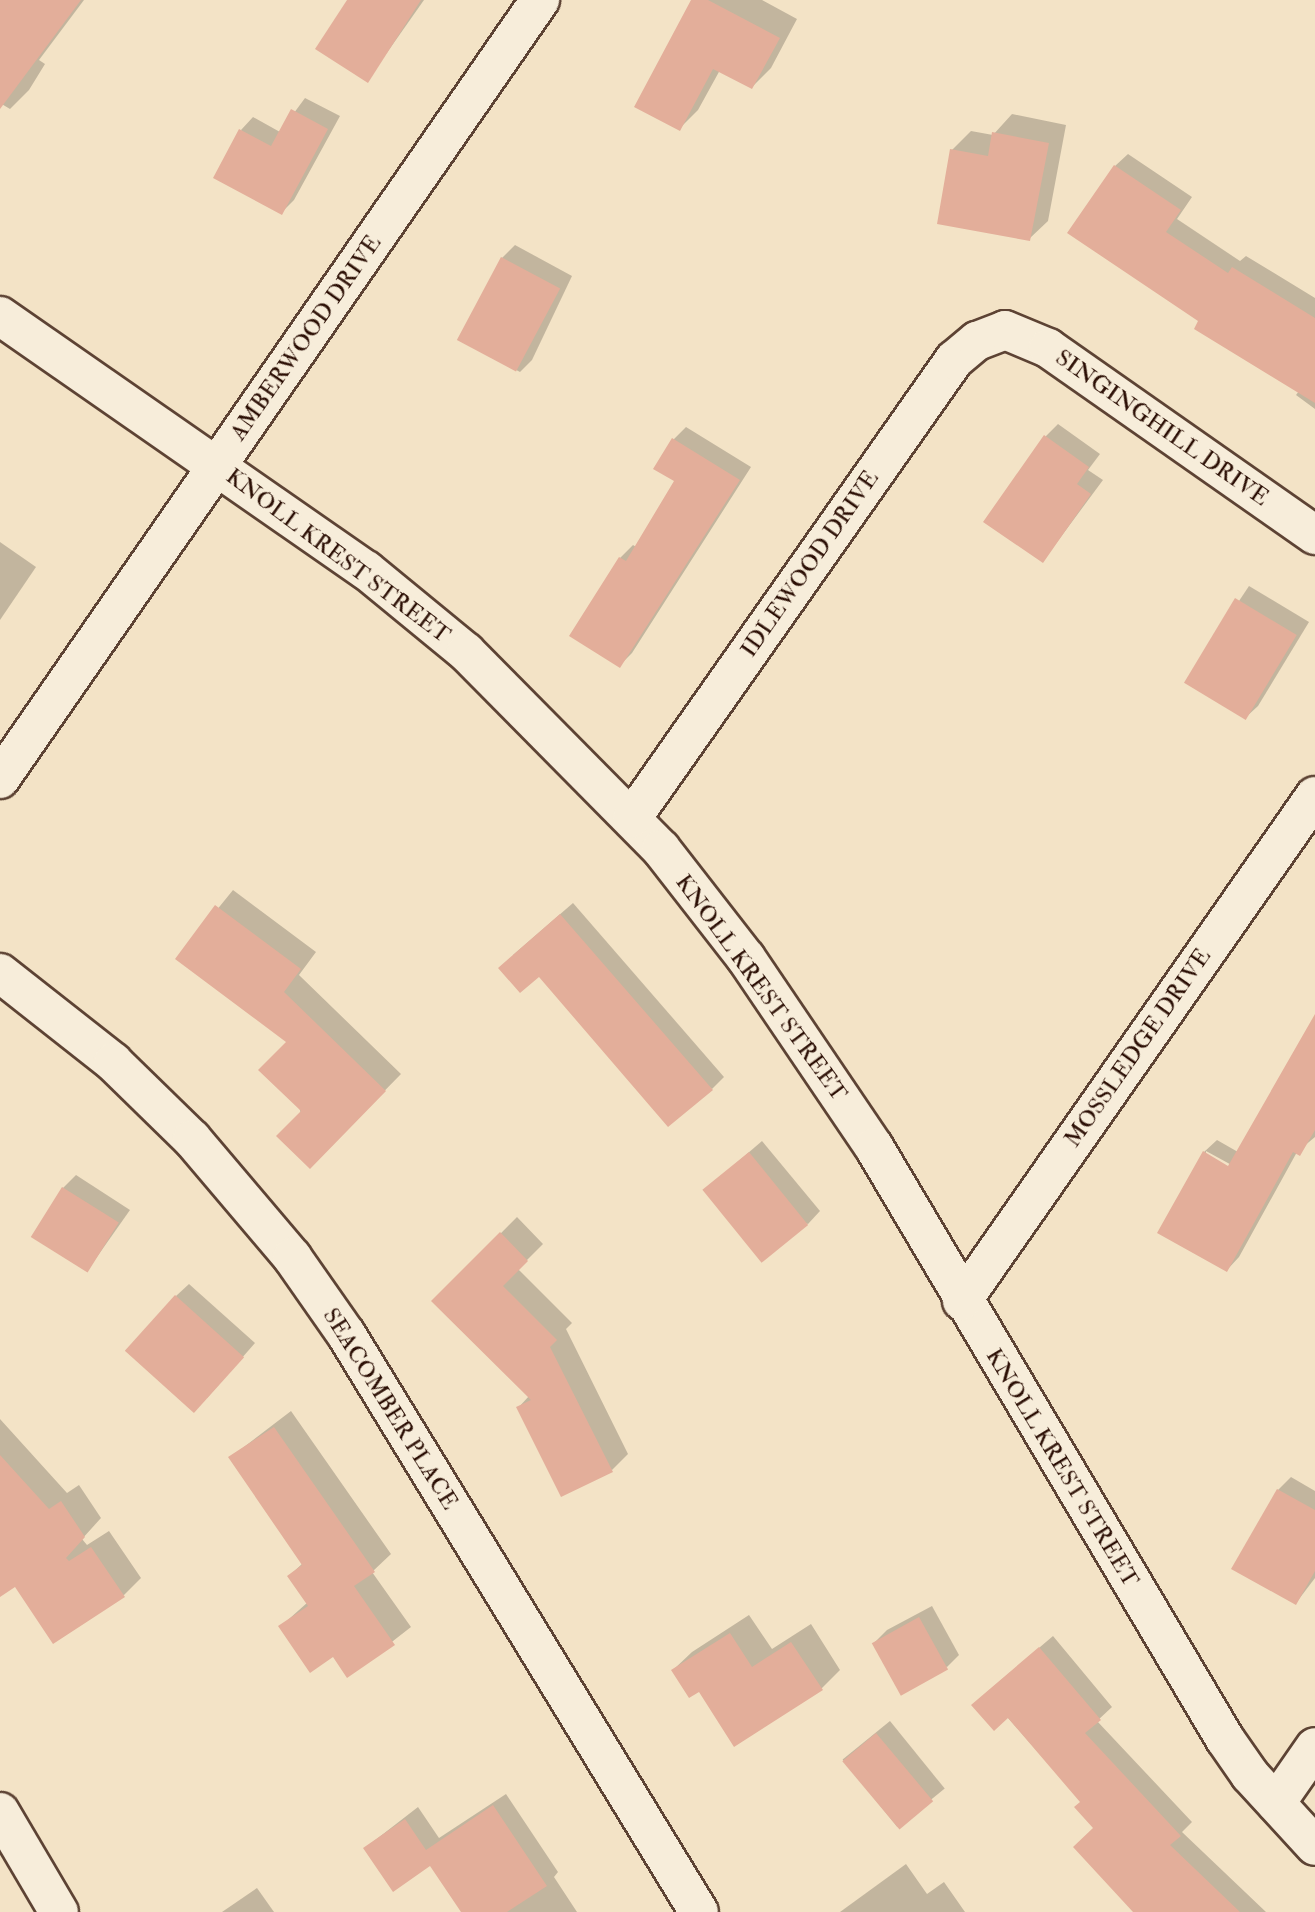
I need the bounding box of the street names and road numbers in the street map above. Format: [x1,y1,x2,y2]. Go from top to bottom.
street label: AMBERWOOD DRIVE [225,230,387,446]
street label: SINGINGHILL DRIVE [1050,344,1274,512]
street label: KNOLL KREST STREET [221,463,455,649]
street label: IDLEWOOD DRIVE [735,465,885,663]
street label: KNOLL KREST STREET [669,869,853,1107]
street label: MOSSLEDGE DRIVE [1059,943,1217,1153]
street label: SEACOMBER PLACE [317,1303,463,1515]
street label: KNOLL KREST STREET [980,1344,1144,1592]

